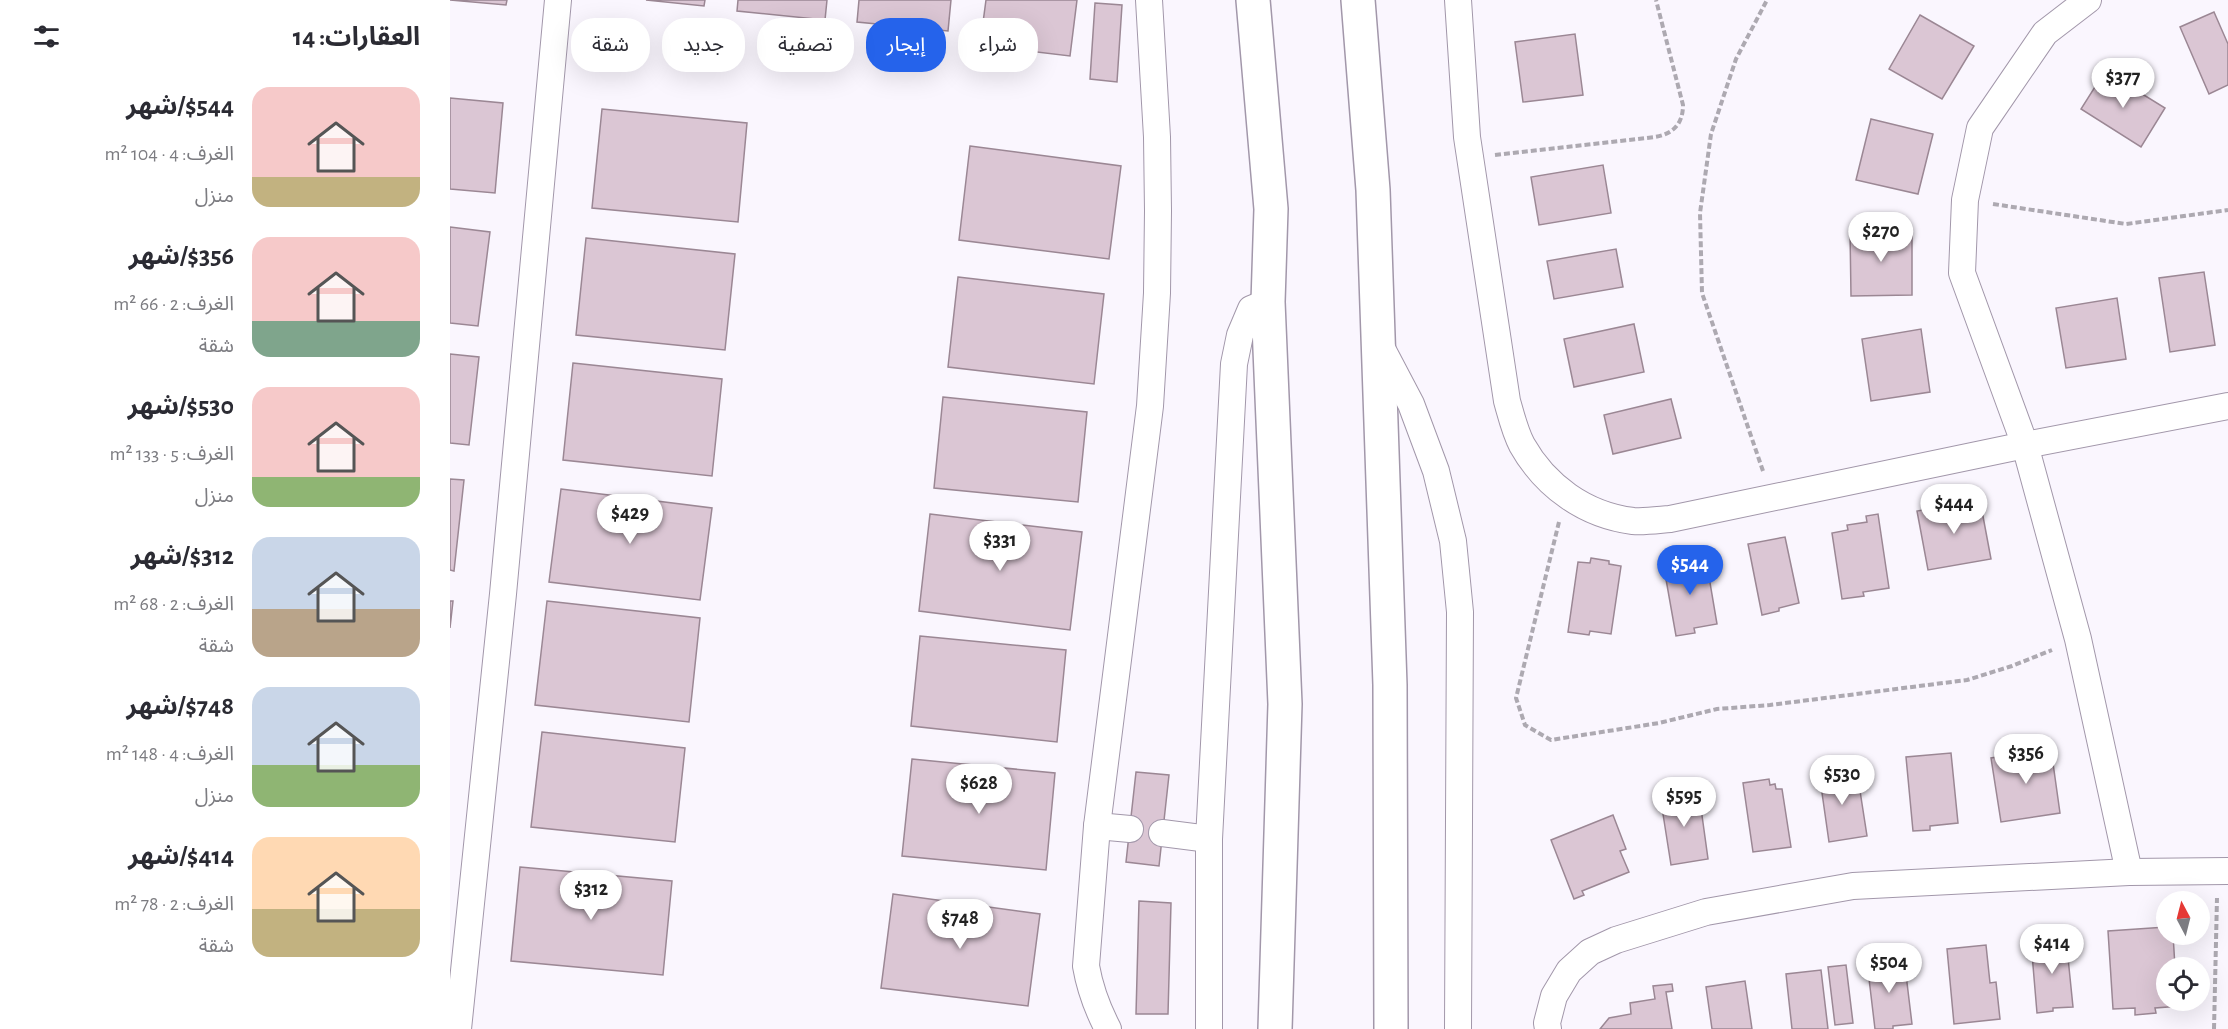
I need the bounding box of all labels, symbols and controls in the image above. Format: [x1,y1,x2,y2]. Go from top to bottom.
chip: شقة [571,18,650,72]
chip: جديد [662,18,745,72]
chip: تصفية [757,18,854,72]
chip: إيجار [866,18,946,72]
chip: شراء [958,18,1038,72]
icon: filters [30,20,63,53]
text: العقارات: 14 [293,24,420,50]
pin: $377 [2087,58,2159,109]
text: $377 [2106,67,2140,87]
text: $544/شهر [126,93,234,119]
icon: home [300,111,372,183]
text: الغرف: 4 · 104 m² [105,144,234,164]
text: منزل [195,186,234,206]
pin: $270 [1845,212,1917,263]
text: $270 [1862,221,1900,241]
text: $356/شهر [129,243,234,269]
icon: home [300,261,372,333]
text: الغرف: 2 · 66 m² [113,294,234,314]
text: شقة [199,336,234,356]
text: $530/شهر [128,393,234,419]
icon: home [300,411,372,483]
text: الغرف: 5 · 133 m² [110,444,234,464]
pin: $444 [1918,484,1990,535]
text: منزل [195,486,234,506]
text: $444 [1934,493,1974,513]
pin: $429 [594,494,666,545]
text: $429 [611,503,649,523]
pin: $331 [964,521,1036,572]
text: $331 [983,530,1017,550]
text: $312/شهر [131,543,234,569]
pin: $544 [1654,545,1726,596]
text: $544 [1671,554,1709,574]
icon: home [300,561,372,633]
text: الغرف: 2 · 68 m² [113,594,234,614]
text: شقة [199,636,234,656]
text: $748/شهر [127,693,234,719]
icon: home [300,711,372,783]
pin: $356 [1990,734,2062,785]
text: $356 [2008,743,2044,763]
text: الغرف: 4 · 148 m² [106,744,234,764]
pin: $530 [1806,755,1878,806]
pin: $628 [943,764,1015,815]
text: $530 [1824,764,1860,784]
text: $628 [960,773,998,793]
pin: $595 [1648,777,1720,828]
text: منزل [195,786,234,806]
text: $595 [1666,786,1702,806]
text: $414/شهر [128,843,234,869]
icon: home [300,861,372,933]
pin: $312 [555,870,627,921]
text: $312 [574,879,608,899]
north arrow [2156,891,2210,945]
map controls [2156,891,2210,1011]
text: الغرف: 2 · 78 m² [114,894,234,914]
pin: $748 [924,899,996,950]
text: $748 [941,908,979,928]
pin: $414 [2016,924,2088,975]
text: $414 [2034,933,2070,953]
text: شقة [199,936,234,956]
pin: $504 [1853,943,1925,994]
text: $504 [1870,952,1908,972]
button: locate [2156,957,2210,1011]

